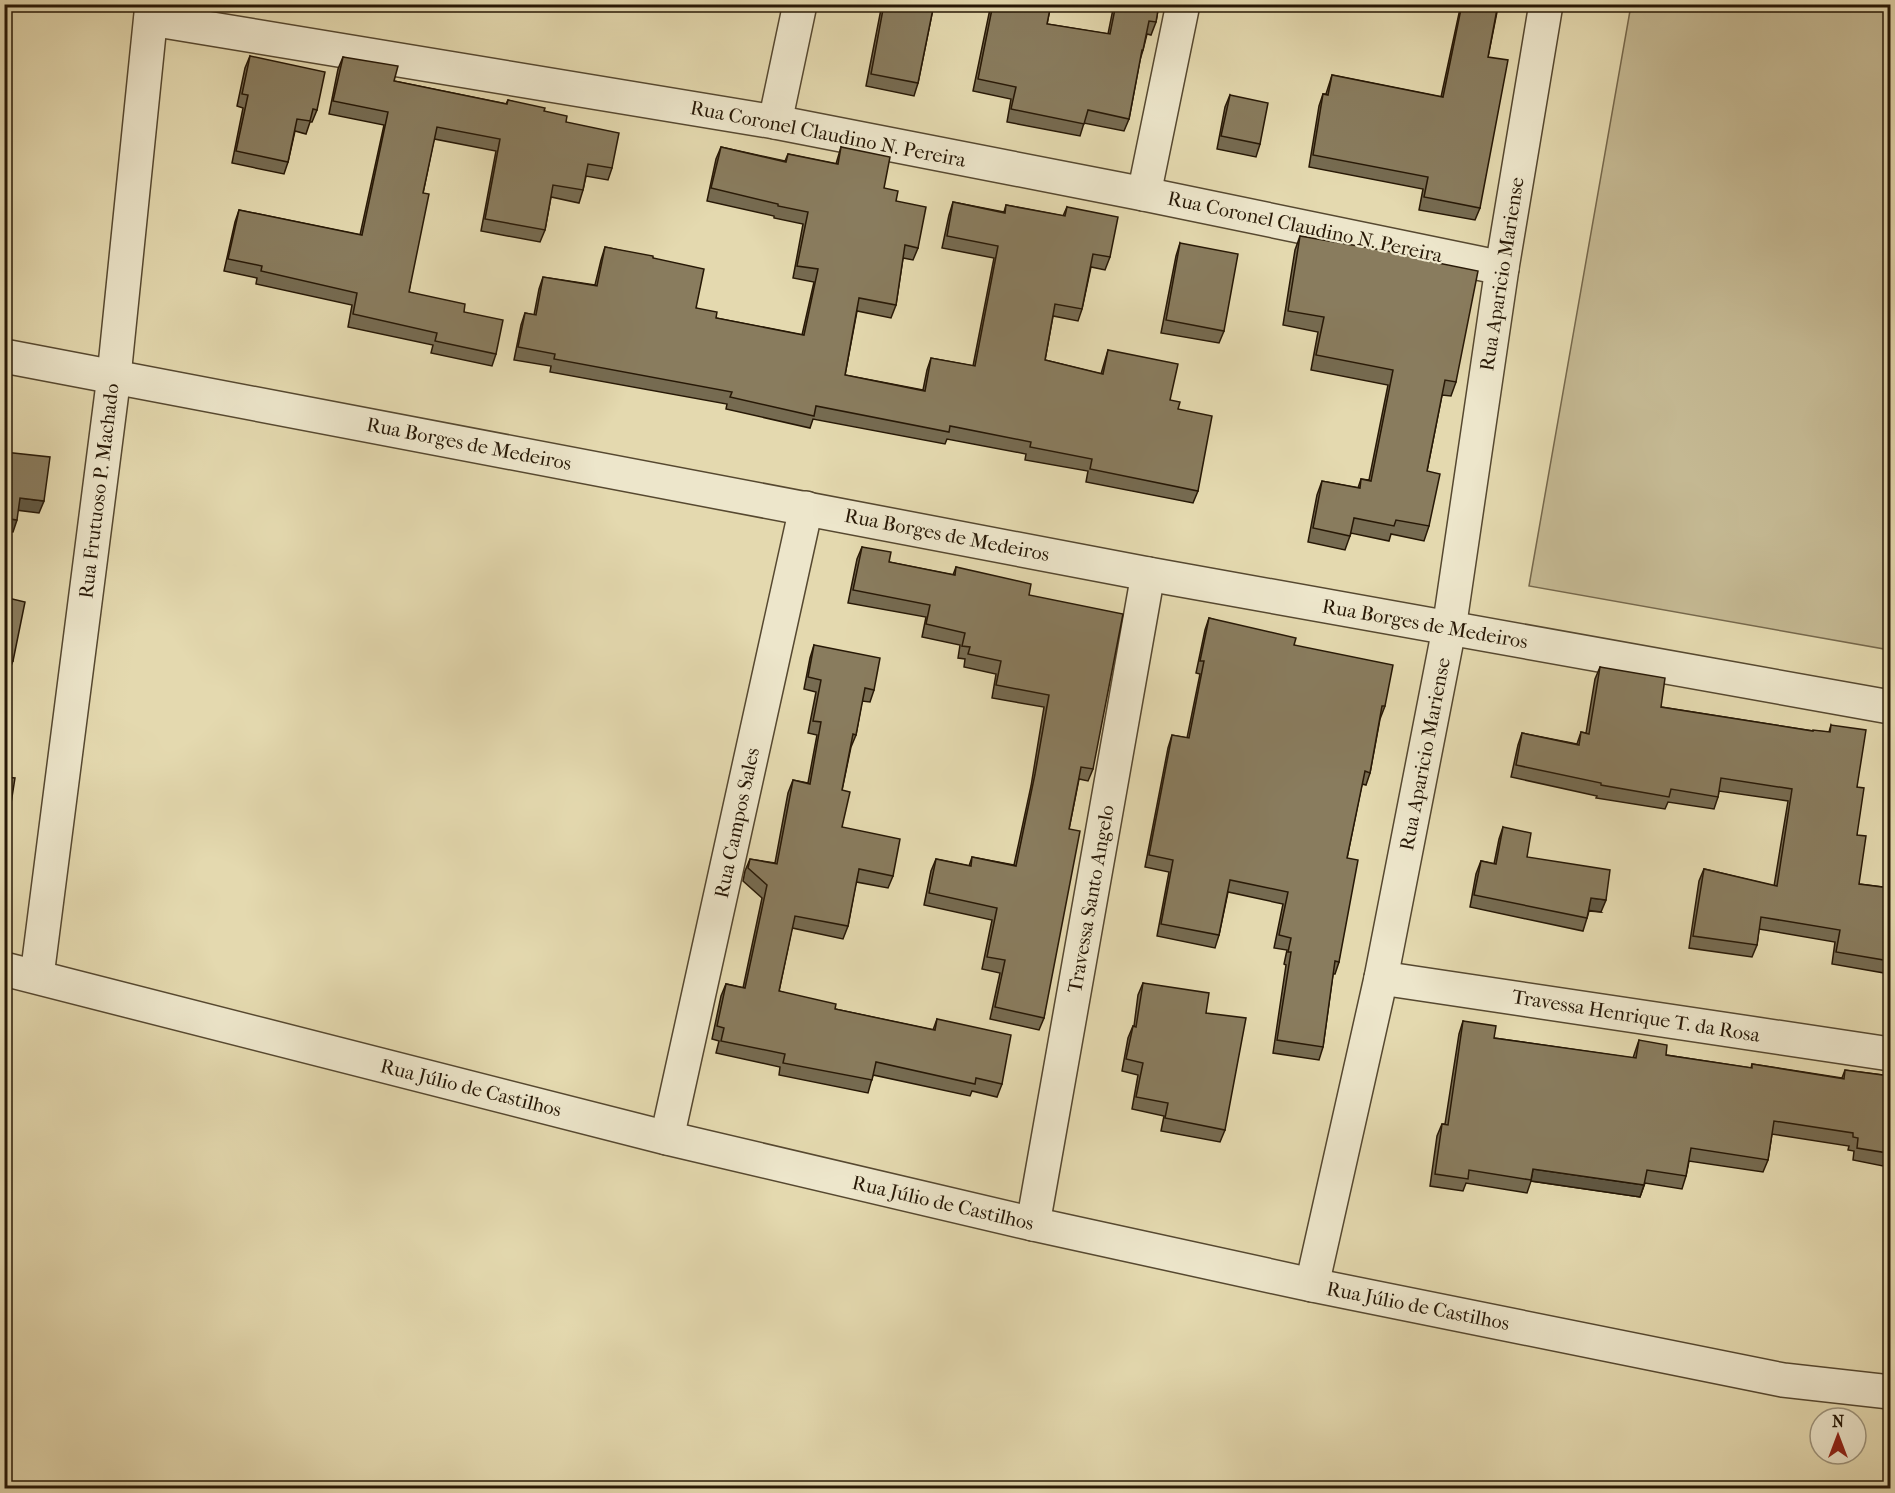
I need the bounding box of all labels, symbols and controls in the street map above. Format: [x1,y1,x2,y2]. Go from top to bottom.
street label: Rua Coronel Claudino N. Pereira [688,96,969,172]
street label: Rua Aparicio Mariense [1475,175,1529,373]
street label: Rua Coronel Claudino N. Pereira [1165,187,1445,268]
street label: Rua Frutuoso P. Machado [74,382,124,600]
street label: Rua Borges de Medeiros [365,413,573,475]
street label: Rua Borges de Medeiros [843,504,1051,566]
street label: Rua Borges de Medeiros [1320,595,1530,653]
street label: Rua Aparicio Mariense [1395,656,1455,852]
street label: Rua Campos Sales [710,746,764,900]
street label: Travessa Santo Angelo [1063,803,1119,995]
street label: Travessa Henrique T. da Rosa [1510,985,1762,1047]
street label: Rua Júlio de Castilhos [378,1054,564,1122]
street label: Rua Júlio de Castilhos [850,1171,1036,1235]
street label: Rua Júlio de Castilhos [1325,1277,1511,1335]
north arrow [1808,1406,1868,1466]
text: N [1832,1412,1845,1431]

